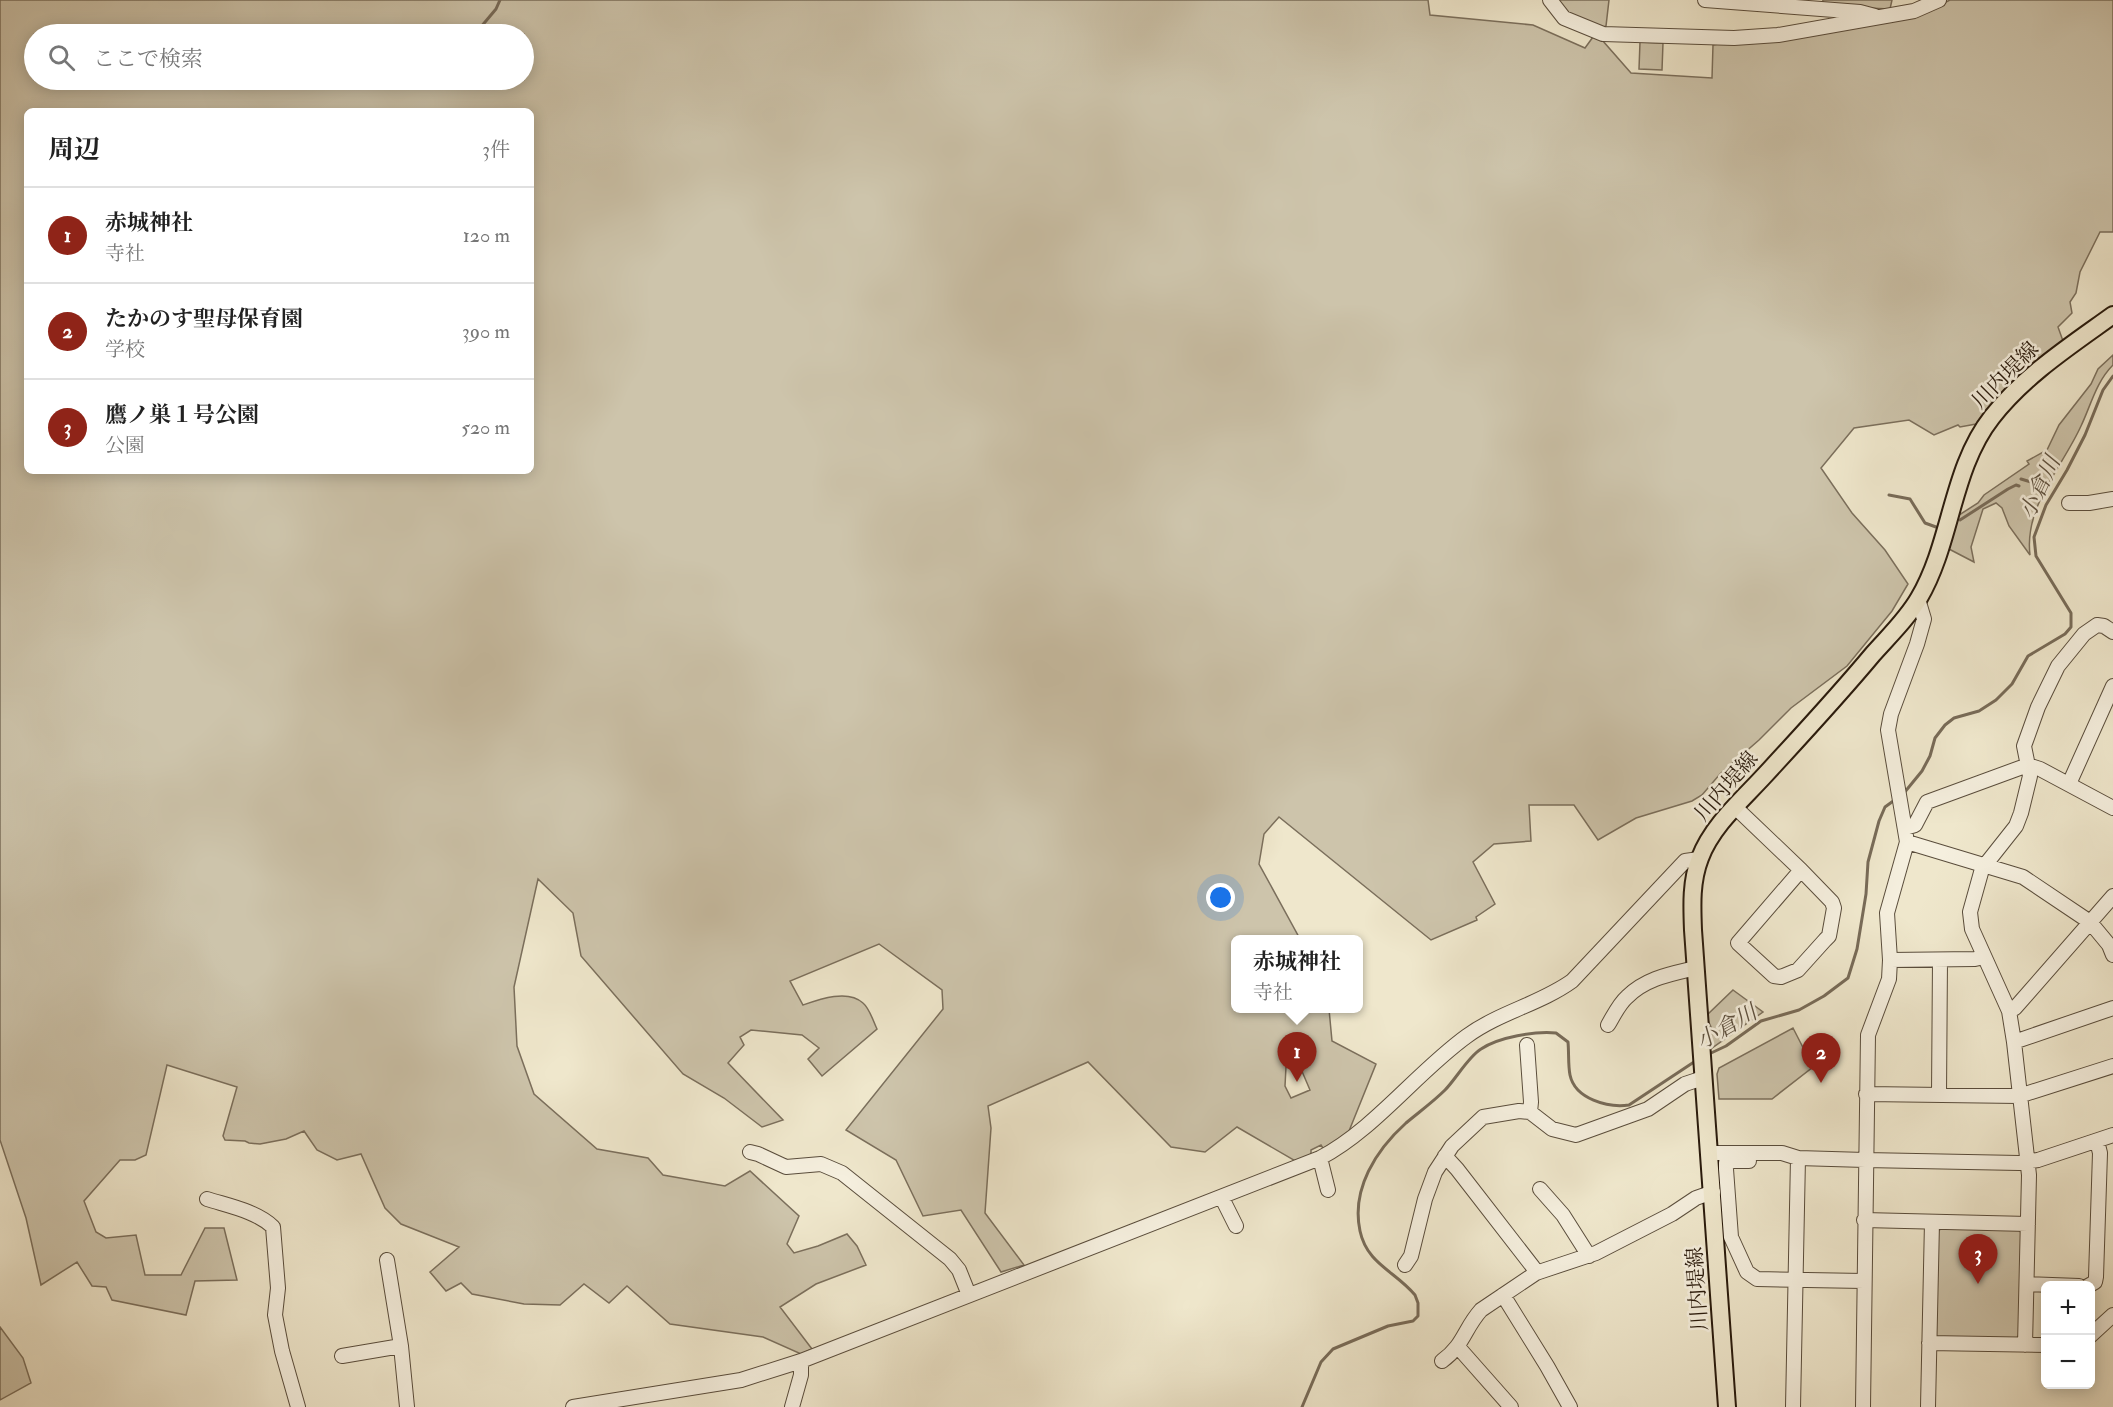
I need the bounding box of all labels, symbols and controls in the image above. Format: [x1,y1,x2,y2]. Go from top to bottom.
search box [24,24,534,90]
icon: search [45,41,78,74]
text: ここで検索 [93,45,203,73]
text: 周辺 [48,134,100,166]
text: 3件 [482,137,510,162]
text: 赤城神社 [105,209,193,237]
text: 1 [64,223,71,248]
text: 120 m [463,223,510,248]
text: 寺社 [105,241,145,266]
text: たかのす聖母保育園 [105,305,303,333]
text: 2 [62,319,73,344]
text: 390 m [462,319,510,344]
street label: 川内堤線 [1966,336,2045,415]
text: 学校 [105,337,145,362]
text: 鷹ノ巣１号公園 [105,401,259,429]
text: 3 [64,415,71,440]
text: 520 m [461,415,510,440]
text: 公園 [105,433,145,458]
water label: 小倉川 [2013,450,2067,523]
street label: 川内堤線 [1689,746,1764,827]
your location [1206,883,1235,912]
popup [1231,935,1363,1013]
text: 赤城神社 [1253,948,1341,976]
text: 寺社 [1253,980,1293,1005]
water label: 小倉川 [1691,997,1764,1055]
pin: 1 [1278,1032,1316,1082]
pin: 2 [1802,1034,1840,1083]
pin: 3 [1958,1234,1998,1284]
street label: 川内堤線 [1681,1246,1714,1332]
map controls [2041,1281,2095,1389]
button: + [2041,1281,2095,1335]
button: − [2041,1335,2095,1389]

